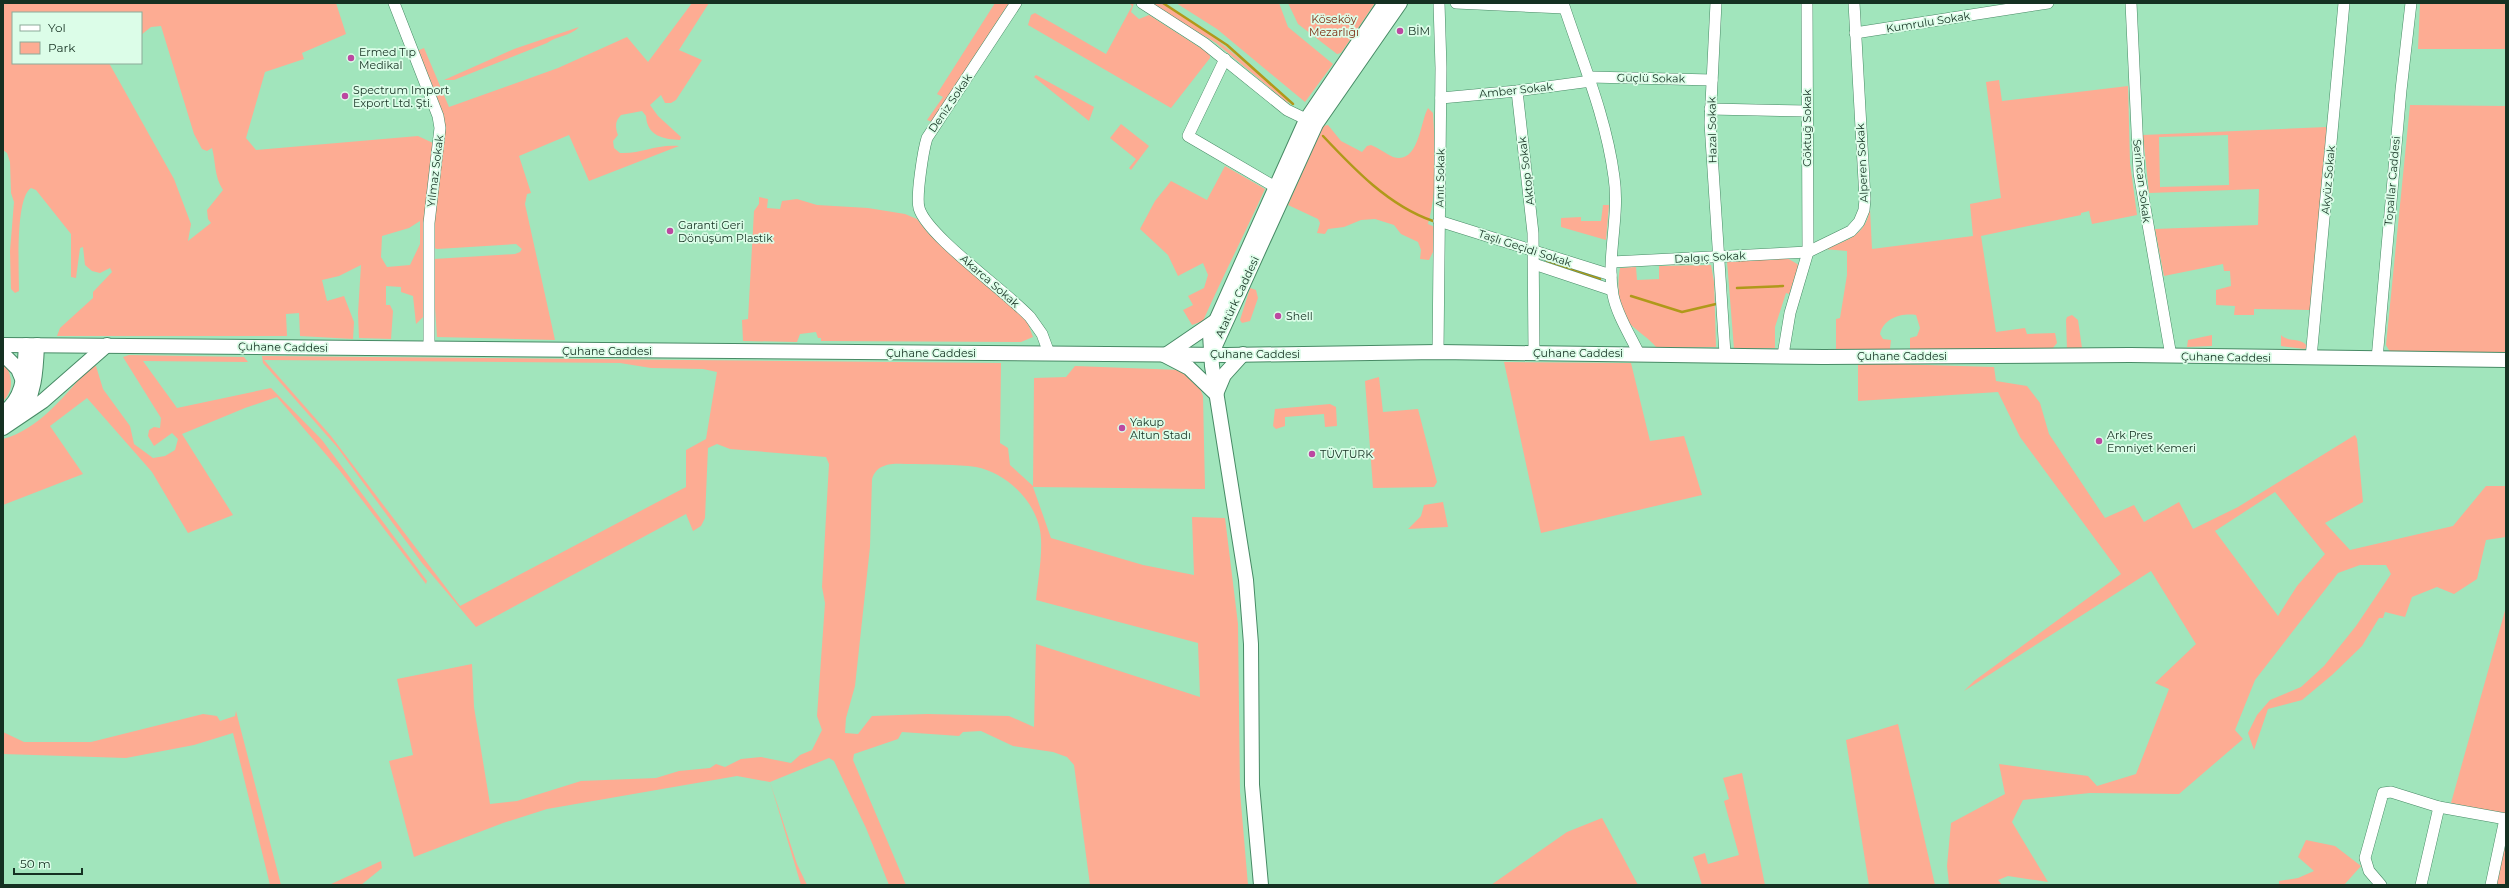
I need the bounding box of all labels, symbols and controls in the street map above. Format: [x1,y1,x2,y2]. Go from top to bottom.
street label: Kumrulu Sokak [1885,8,1971,36]
legend [12,12,142,64]
park label: Köseköy Mezarlığı [1309,12,1359,39]
text: Yol [48,20,66,35]
place label: BİM [1408,24,1430,38]
marker: BİM [1395,26,1405,36]
text: Park [48,40,76,55]
place label: Ermed Tıp Medikal [359,45,416,72]
marker: Ermed Tıp Medikal [346,53,356,63]
street label: Güçlü Sokak [1617,70,1686,86]
street label: Deniz Sokak [925,71,975,135]
street label: Amber Sokak [1478,79,1554,101]
place label: Spectrum Import Export Ltd. Şti. [353,83,450,110]
street label: Göktuğ Sokak [1800,89,1814,167]
marker: Spectrum Import Export Ltd. Şti. [340,91,350,101]
street label: Hazal Sokak [1704,96,1720,163]
street label: Alperen Sokak [1853,123,1871,203]
street label: Yılmaz Sokak [424,134,446,208]
street label: Aktop Sokak [1515,135,1537,206]
street label: Topallar Caddesi [2381,135,2403,227]
street label: Serincan Sokak [2130,138,2154,224]
street label: Akyüz Sokak [2318,144,2338,215]
street label: Anıt Sokak [1432,148,1448,208]
place label: Garanti Geri Dönüşüm Plastik [678,218,773,245]
marker: Garanti Geri Dönüşüm Plastik [665,226,675,236]
street label: Taşlı Geçidi Sokak [1477,226,1574,270]
street label: Dalgıç Sokak [1674,248,1746,266]
street label: Akarca Sokak [958,251,1023,311]
street label: Atatürk Caddesi [1212,254,1262,340]
place label: Shell [1286,309,1313,323]
marker: Shell [1273,311,1283,321]
street label: Çuhane Caddesi [238,339,328,355]
street label: Çuhane Caddesi [562,344,652,358]
street label: Çuhane Caddesi [886,346,976,360]
street label: Çuhane Caddesi [1533,346,1623,360]
street label: Çuhane Caddesi [1210,347,1300,361]
street label: Çuhane Caddesi [1857,349,1947,363]
street label: Çuhane Caddesi [2181,349,2271,365]
place label: Yakup Altun Stadı [1130,415,1191,442]
marker: Yakup Altun Stadı [1117,423,1127,433]
place label: Ark Pres Emniyet Kemeri [2107,428,2196,455]
marker: Ark Pres Emniyet Kemeri [2094,436,2104,446]
place label: TÜVTÜRK [1320,447,1373,461]
marker: TÜVTÜRK [1307,449,1317,459]
scale bar [14,850,82,876]
text: 50 m [20,856,51,871]

